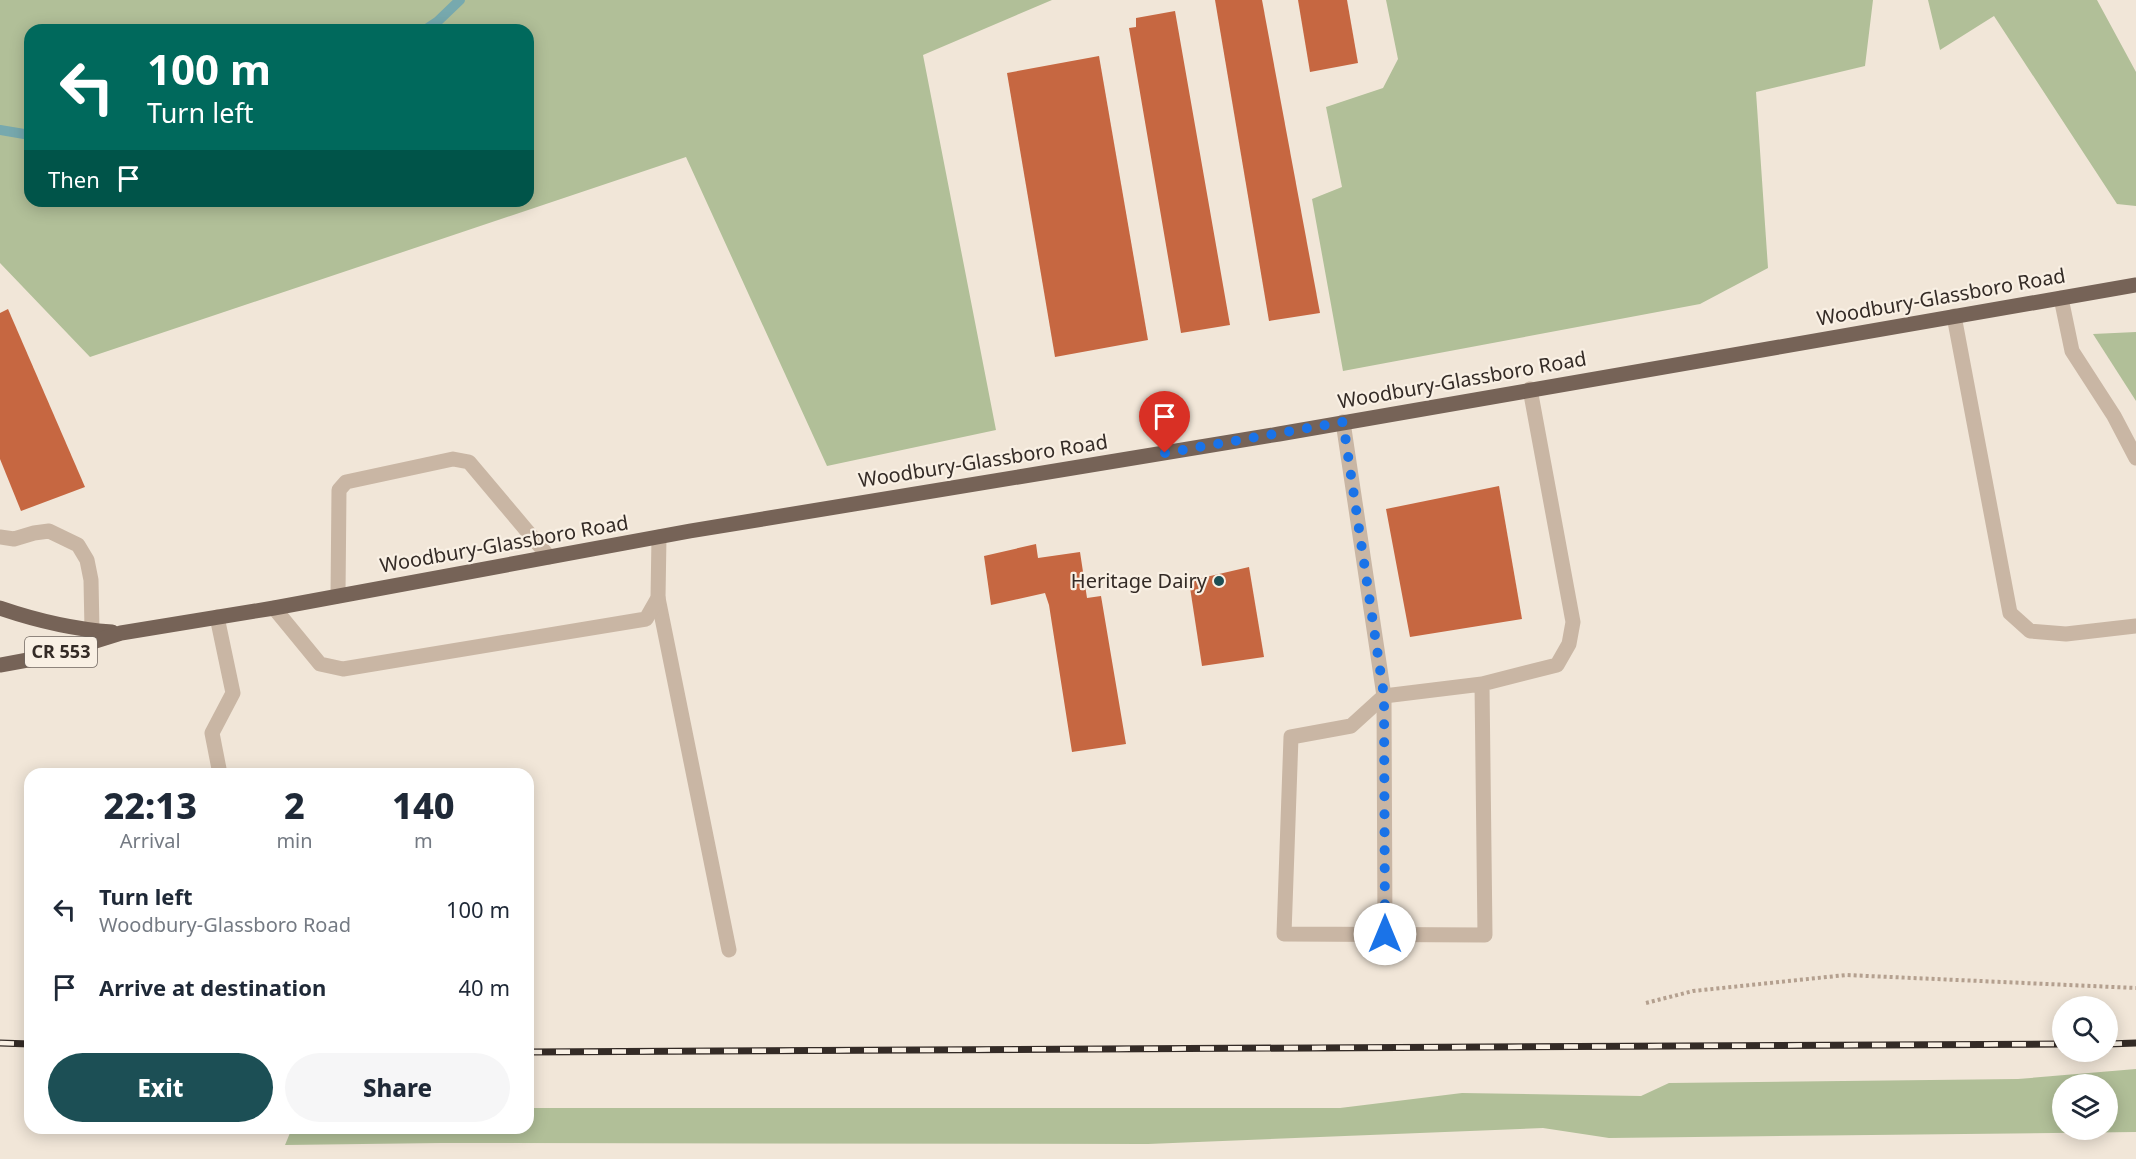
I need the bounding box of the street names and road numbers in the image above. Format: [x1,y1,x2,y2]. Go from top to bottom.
street label: Woodbury-Glassboro Road [1814,261,2067,332]
street label: Woodbury-Glassboro Road [1335,344,1588,415]
street label: Woodbury-Glassboro Road [856,427,1109,494]
street label: Woodbury-Glassboro Road [377,508,630,579]
road number: CR 553 [25,637,97,667]

